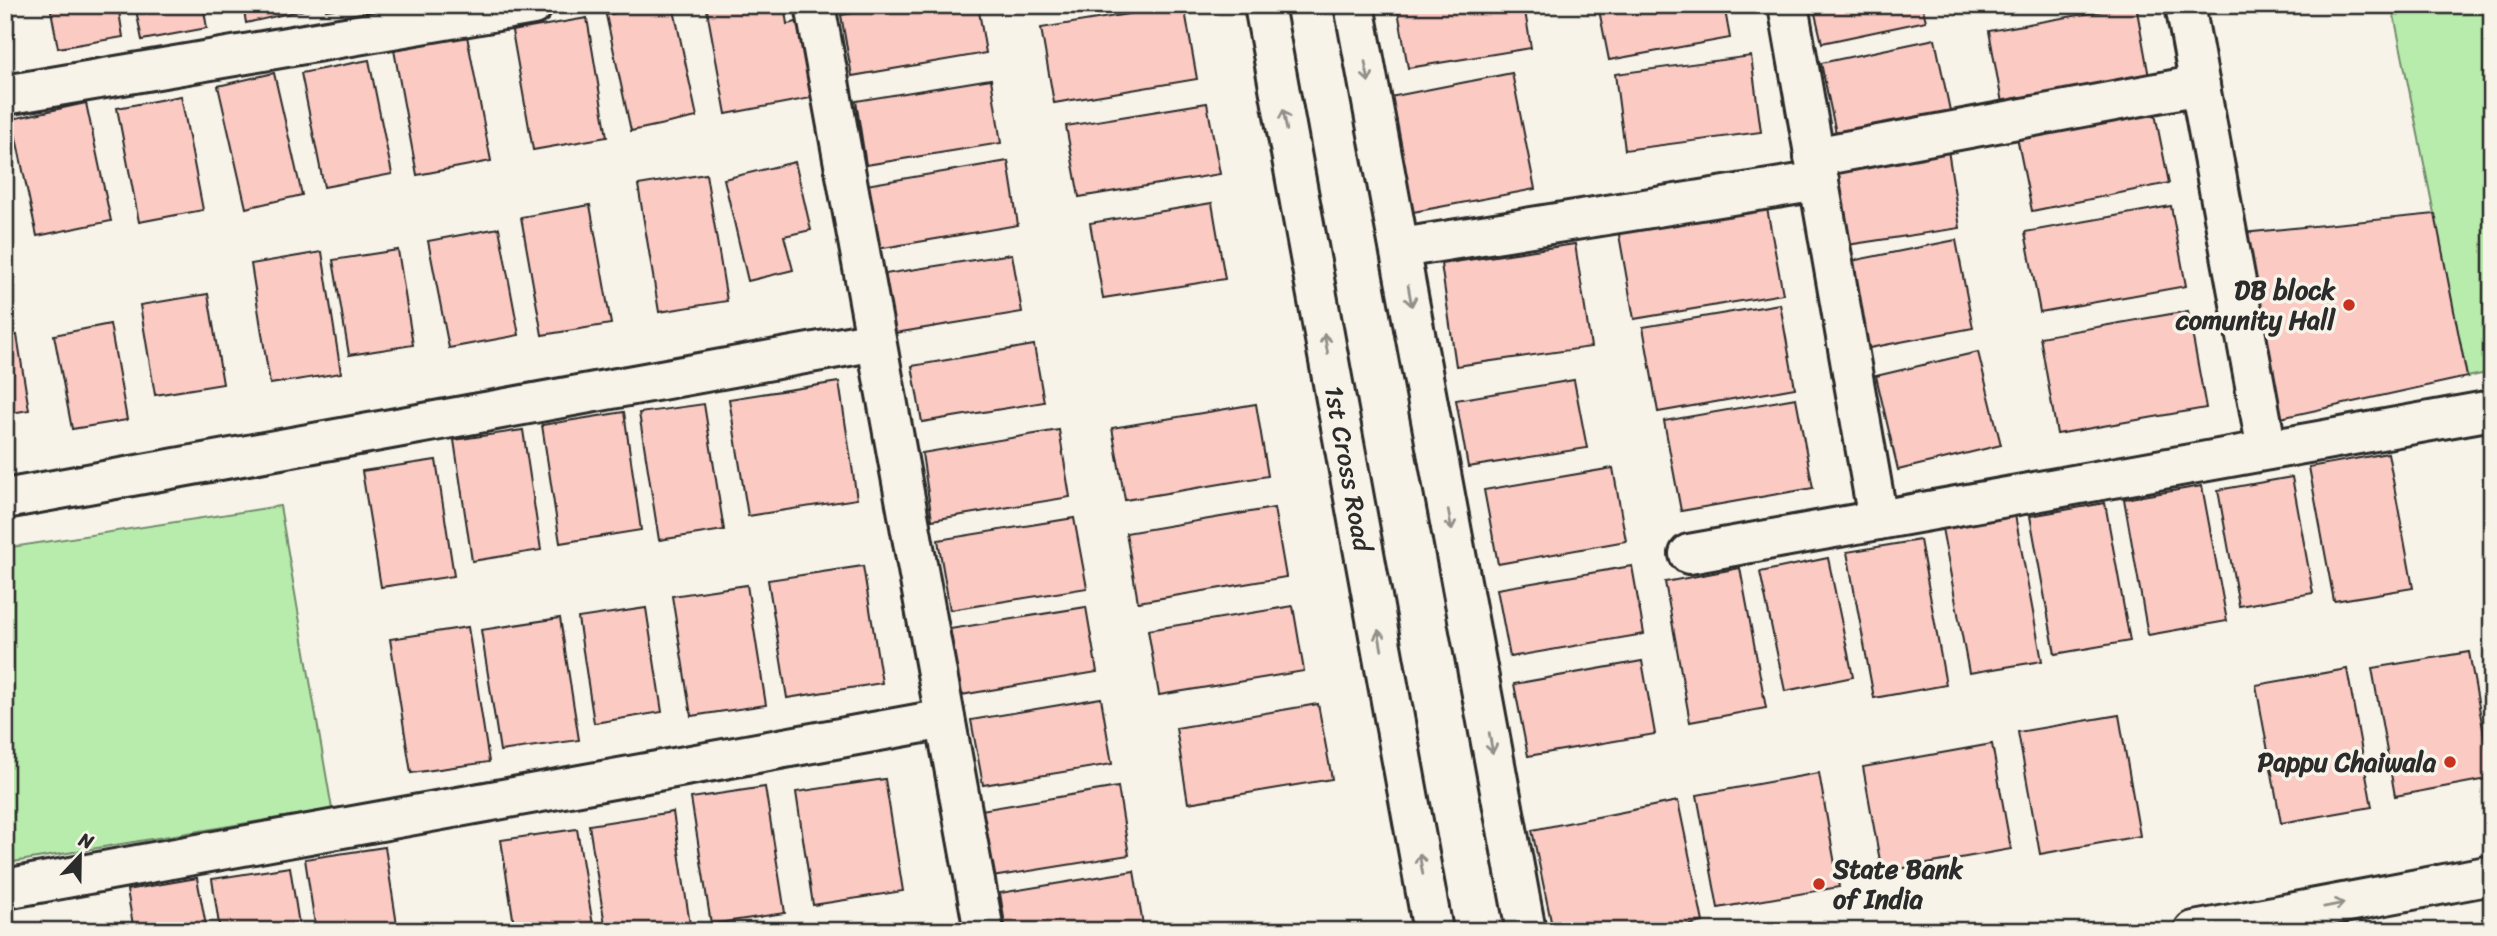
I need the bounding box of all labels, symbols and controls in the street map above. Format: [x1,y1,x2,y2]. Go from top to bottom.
one-way arrow [1361,60,1374,83]
one-way arrow [1278,109,1291,132]
place label: DB block comunity Hall [2175,267,2337,343]
one-way arrow [1403,284,1417,307]
marker: DB block comunity Hall [2341,297,2357,313]
one-way arrow [1319,333,1332,356]
street label: 1st Cross Road [1311,382,1387,557]
one-way arrow [1444,508,1458,531]
one-way arrow [1373,629,1386,652]
one-way arrow [1485,731,1499,754]
place label: Pappu Chaiwala [2257,739,2437,785]
marker: Pappu Chaiwala [2442,754,2458,770]
north arrow [46,820,116,890]
text: N [73,823,99,859]
place label: State Bank of India [1832,846,1964,922]
one-way arrow [1414,853,1427,876]
marker: State Bank of India [1811,876,1827,892]
one-way arrow [2322,897,2344,911]

